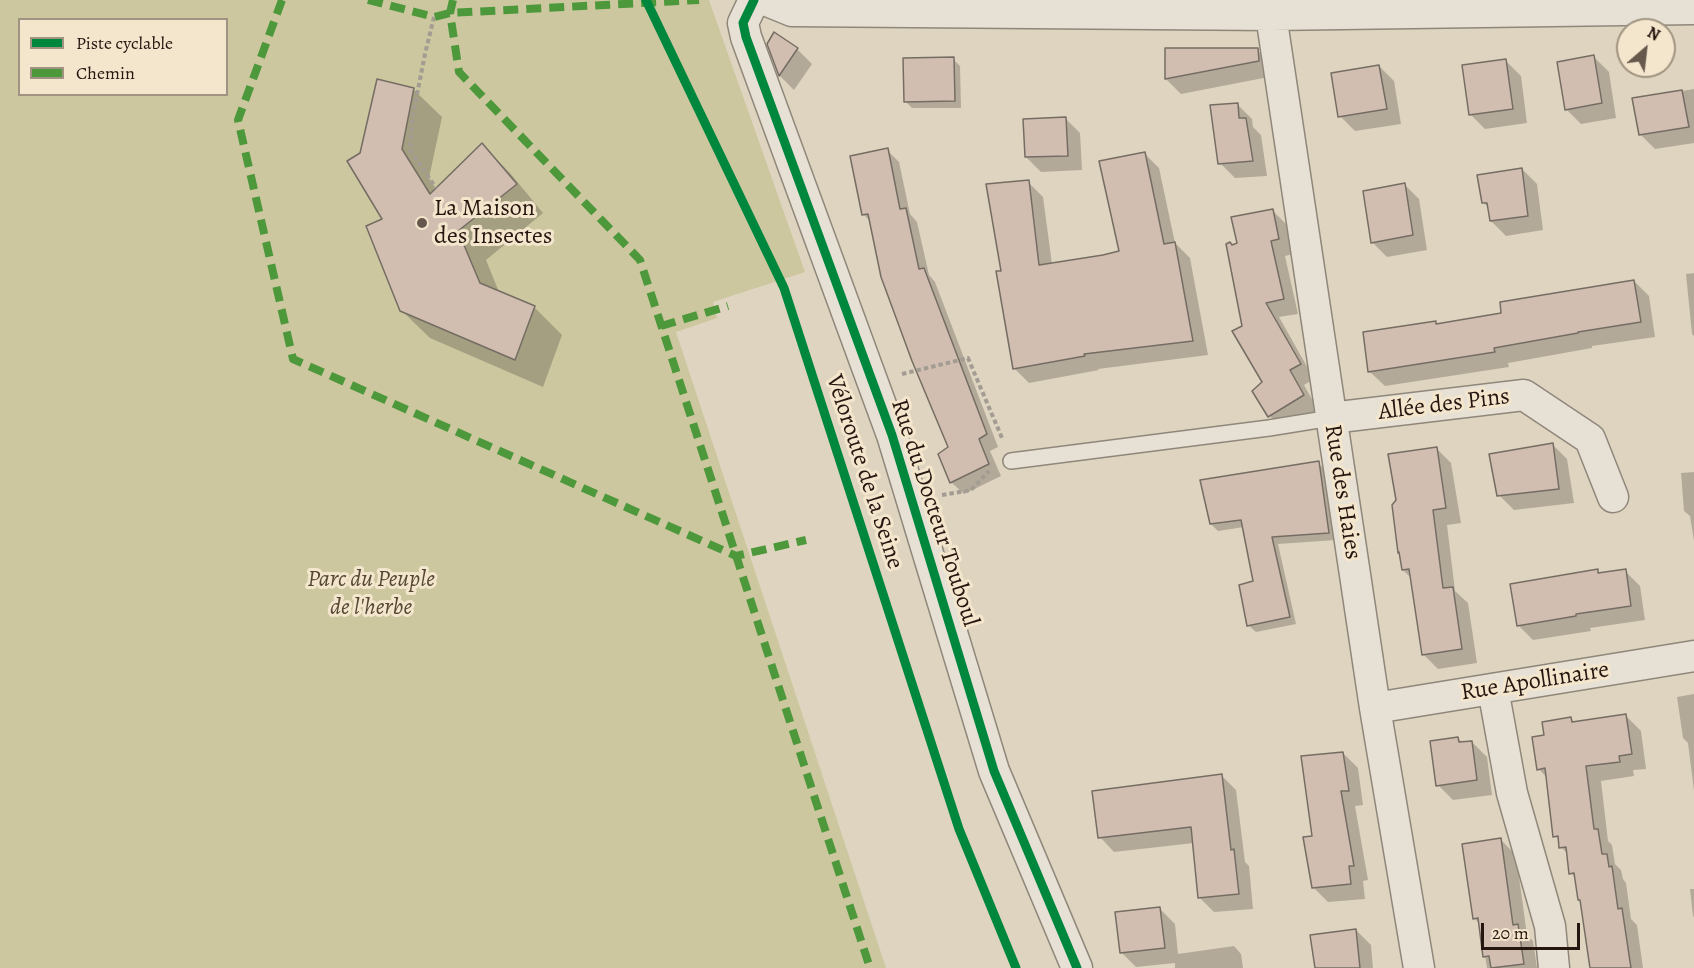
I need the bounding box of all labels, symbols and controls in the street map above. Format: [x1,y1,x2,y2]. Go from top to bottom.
legend [18,18,228,96]
north arrow [1616,18,1676,78]
text: N [1643,21,1664,46]
text: Piste cyclable [76,31,173,55]
text: Chemin [76,61,135,85]
place label: La Maison des Insectes [434,195,553,251]
marker: La Maison des Insectes [415,216,429,230]
street label: Véloroute de la Seine [819,371,909,573]
street label: Allée des Pins [1377,383,1511,427]
street label: Rue du Docteur Touboul [884,396,984,630]
street label: Rue des Haies [1317,422,1367,562]
park label: Parc du Peuple de l'herbe [307,566,435,622]
street label: Rue Apollinaire [1459,656,1611,708]
scale bar [1484,911,1583,949]
text: 20 m [1492,921,1529,945]

